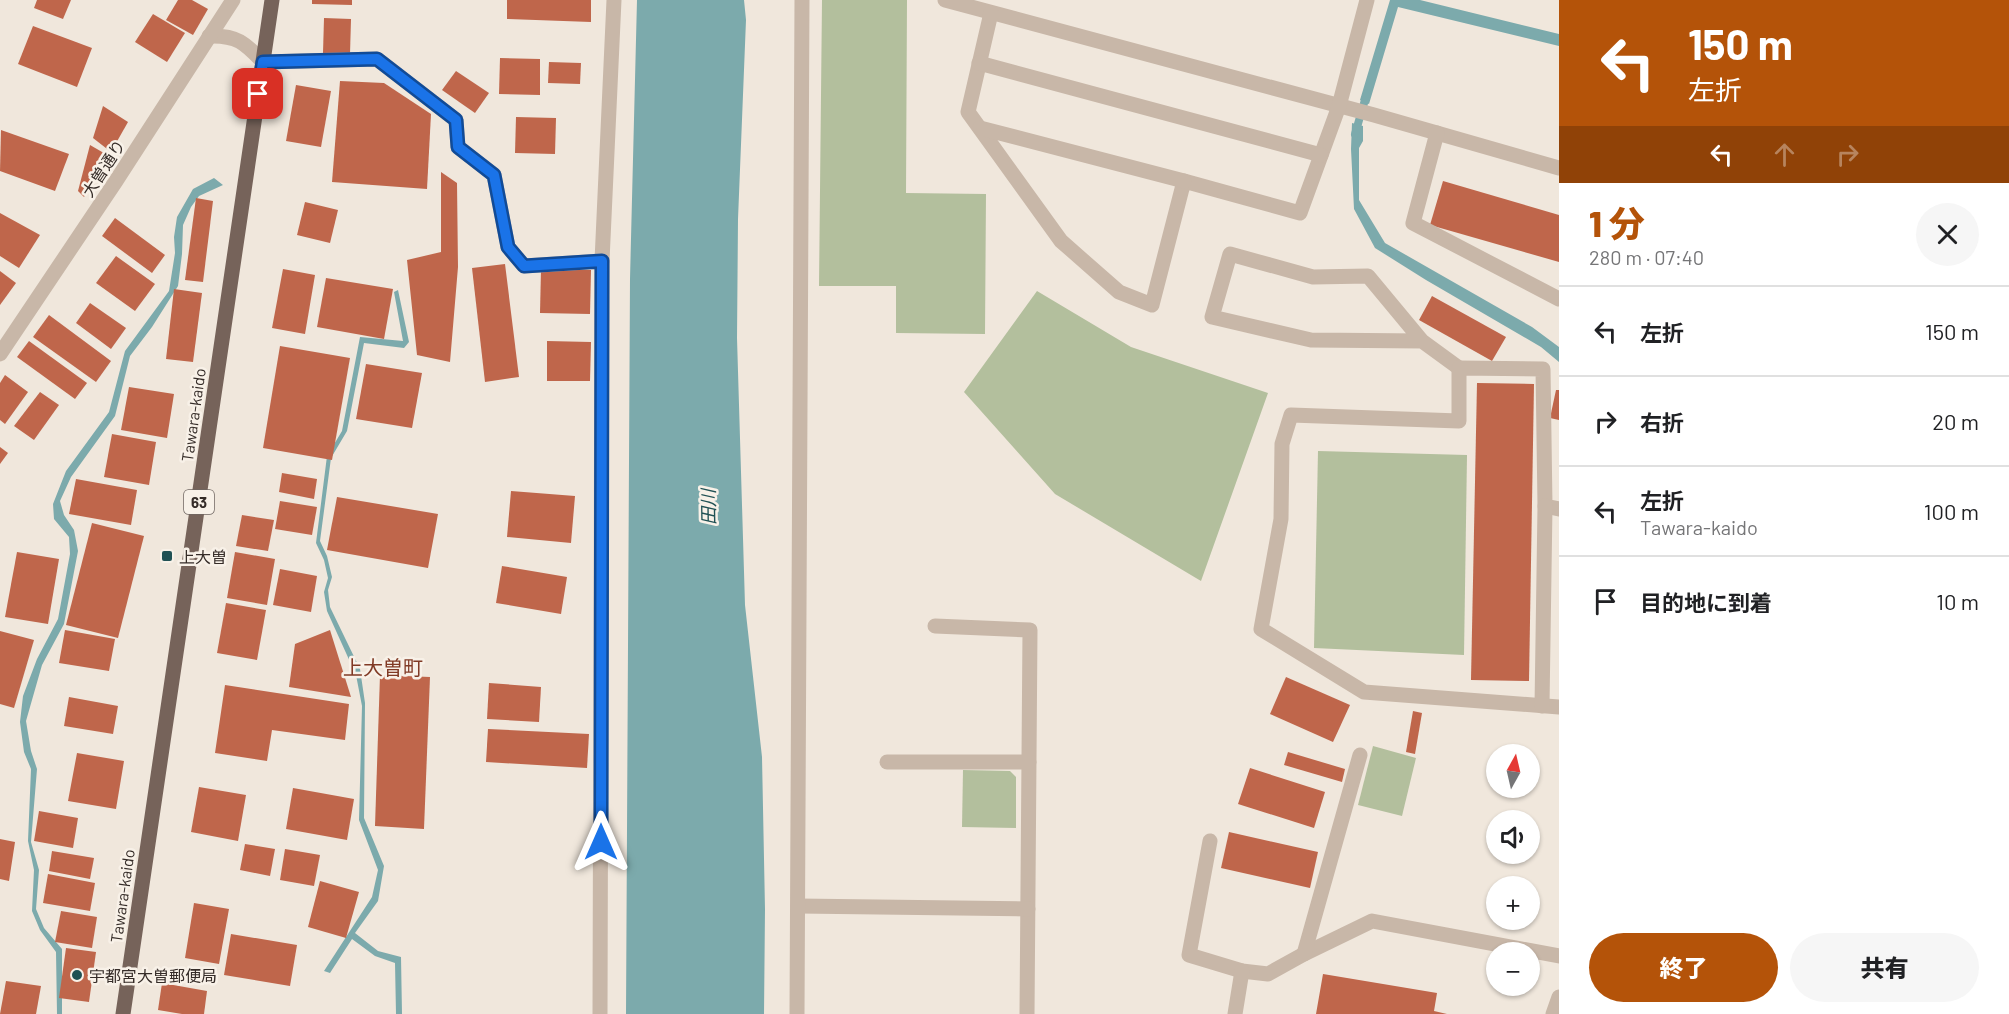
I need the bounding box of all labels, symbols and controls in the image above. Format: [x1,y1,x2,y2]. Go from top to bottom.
text: 150 m [1688,18,1793,68]
icon: left [1589,24,1667,102]
pin [232,68,283,119]
text: 左折 [1688,73,1742,105]
icon: arrive [241,77,274,110]
street label: 大曽通り [78,136,128,200]
icon: left [1705,138,1738,171]
icon: ahead [1768,138,1801,171]
icon: right [1831,138,1864,171]
text: 1 分 [1589,201,1645,244]
button: close [1916,203,1979,266]
text: 280 m · 07:40 [1589,245,1704,269]
icon: left [1589,315,1622,348]
text: 150 m [1925,318,1979,344]
text: 左折 [1640,319,1684,345]
street label: Tawara-kaido [177,367,209,463]
icon: right [1589,405,1622,438]
text: 20 m [1932,408,1979,434]
text: 右折 [1640,409,1684,435]
water label: 田川 [697,487,719,525]
text: 左折 [1640,487,1684,513]
road number: 63 [184,490,214,514]
icon: left [1589,495,1622,528]
text: 100 m [1924,498,1979,524]
text: Tawara-kaido [1640,515,1758,539]
place label: 上大曽 [179,547,227,566]
marker: 上大曽 [160,549,174,563]
icon: arrive [1589,585,1622,618]
text: 10 m [1936,588,1979,614]
text: 目的地に到着 [1640,589,1772,615]
district label: 上大曽町 [343,655,423,679]
north arrow [1486,744,1540,798]
map controls [1486,744,1540,996]
position arrow [569,810,633,874]
button: sound [1486,810,1540,864]
street label: Tawara-kaido [106,848,138,944]
button: + [1486,876,1540,930]
button: 終了 [1589,933,1778,1002]
button: 共有 [1790,933,1979,1002]
button: − [1486,942,1540,996]
place label: 宇都宮大曽郵便局 [89,966,217,985]
marker: 宇都宮大曽郵便局 [70,968,84,982]

